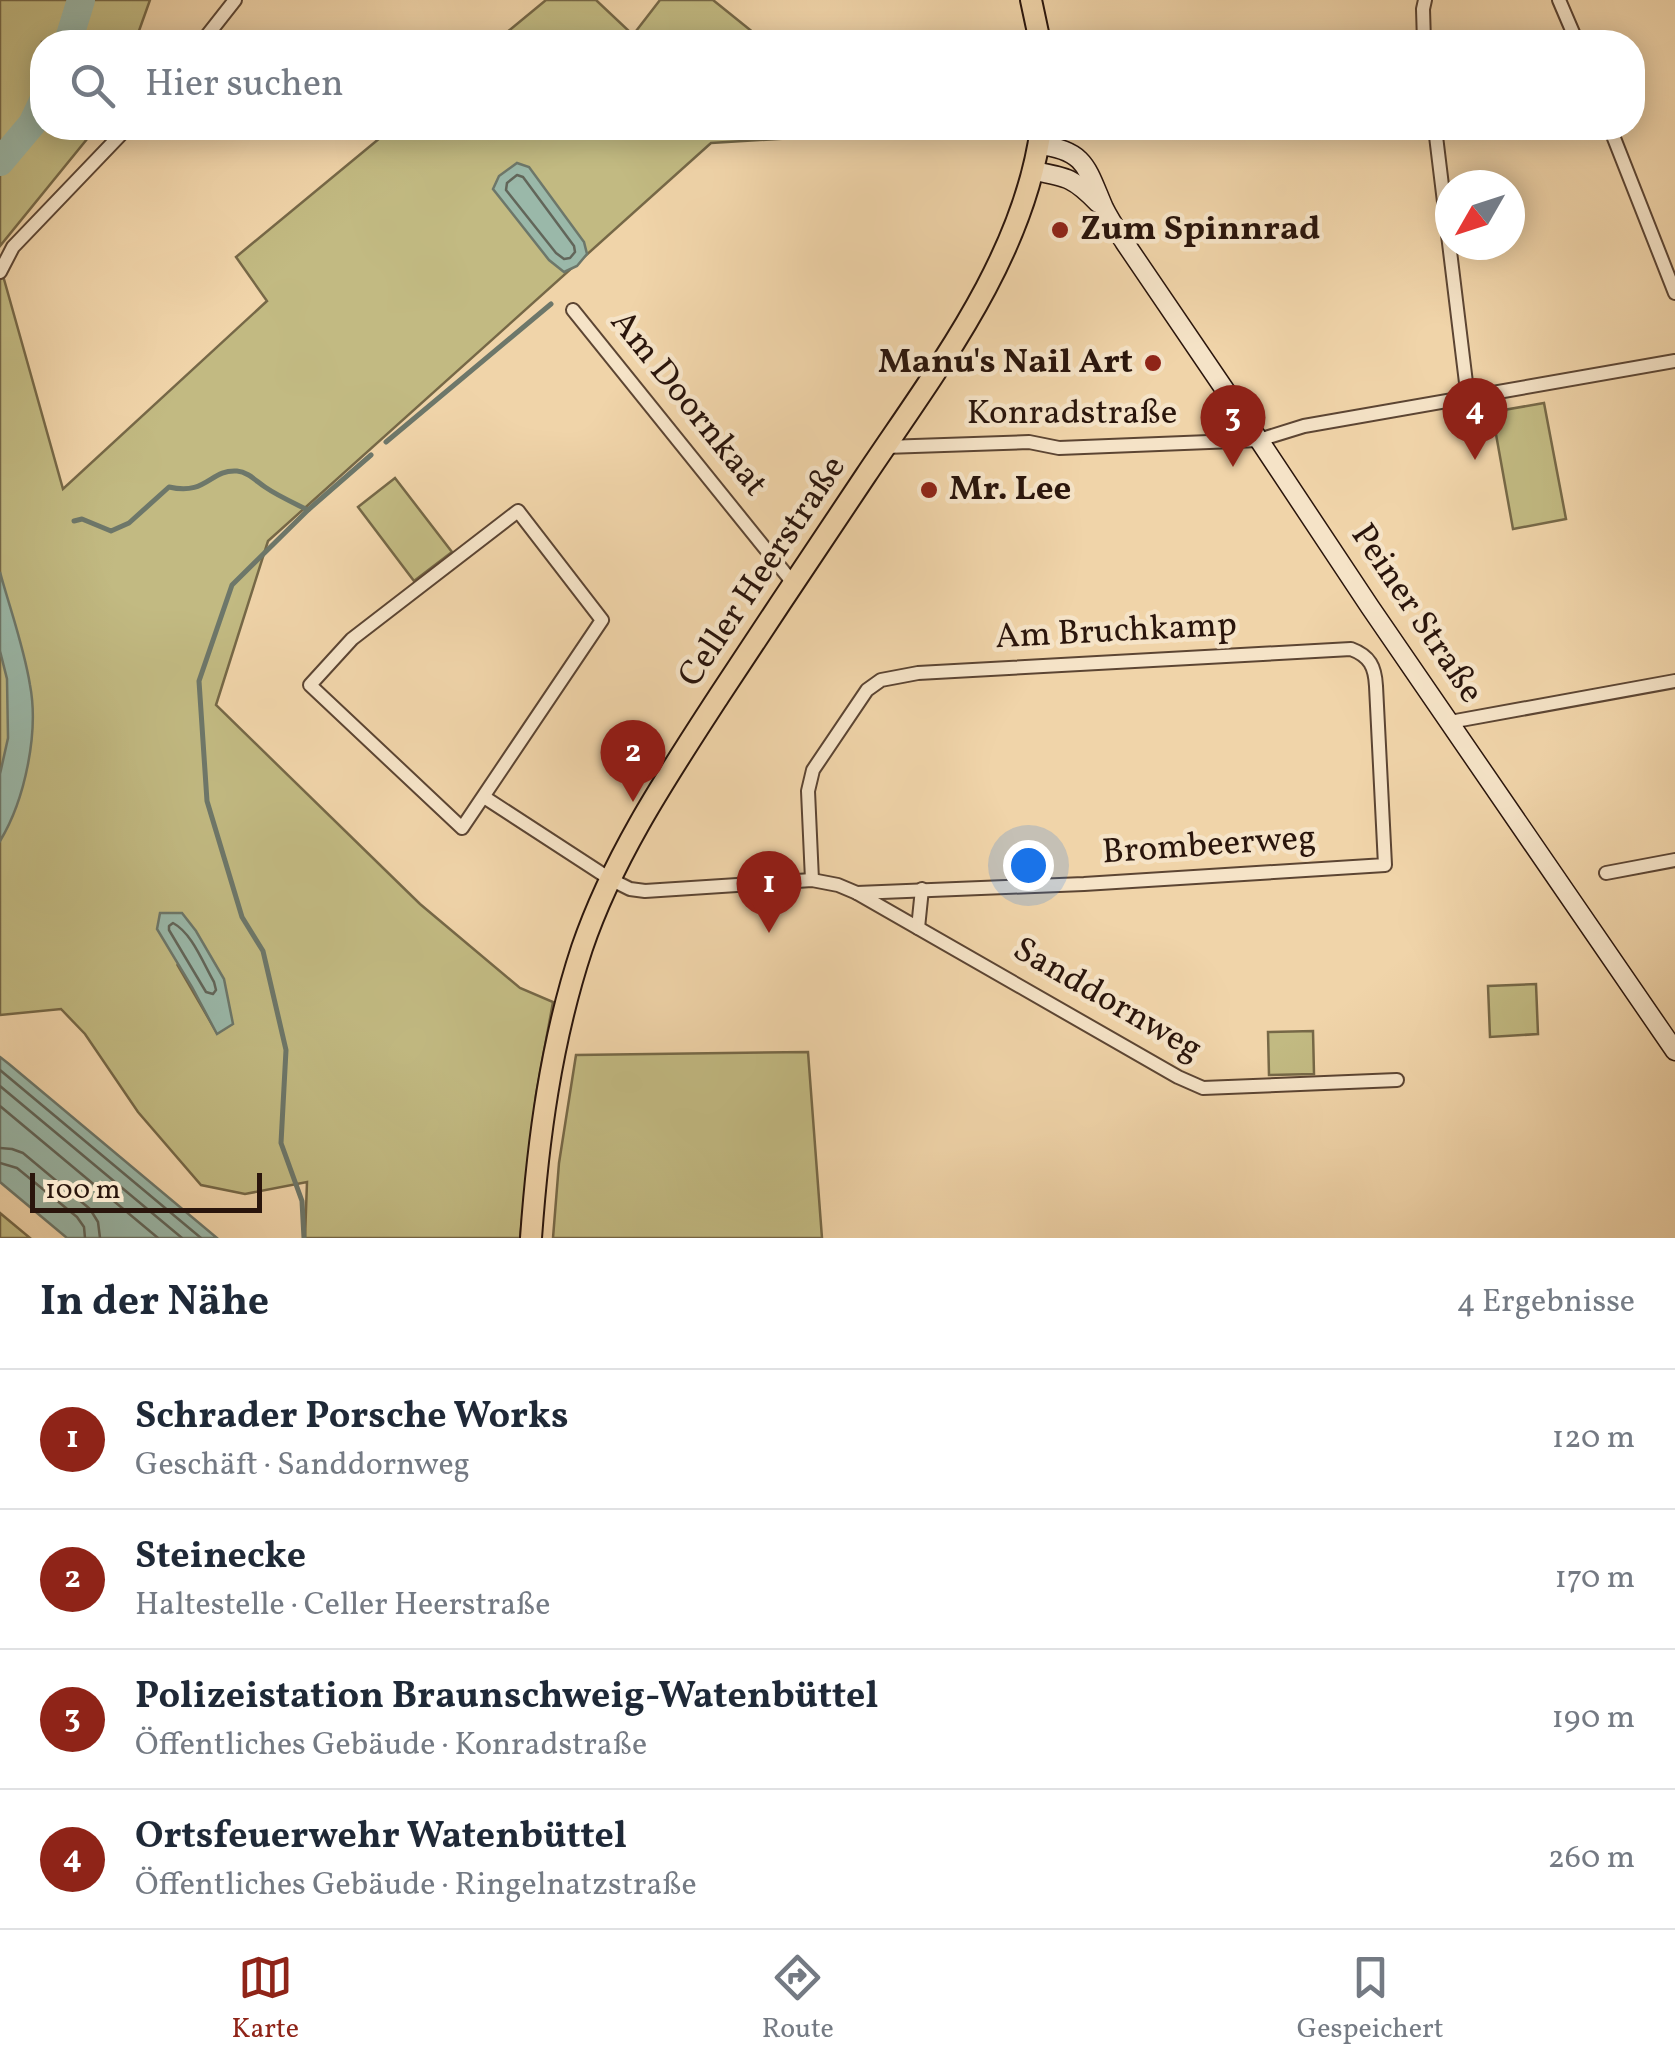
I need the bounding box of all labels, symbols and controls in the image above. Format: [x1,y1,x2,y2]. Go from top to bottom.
search box [30,30,1645,140]
icon: search [65,58,120,113]
text: Hier suchen [145,59,344,112]
north arrow [1435,170,1525,260]
place label: Zum Spinnrad [1080,206,1320,254]
marker: Zum Spinnrad [1049,219,1071,241]
street label: Am Doornkaat [598,301,778,507]
place label: Manu's Nail Art [878,339,1133,387]
marker: Manu's Nail Art [1142,352,1164,374]
pin: 4 [1442,378,1508,460]
pin: 3 [1200,384,1266,467]
street label: Konradstraße [967,390,1177,438]
street label: Celler Heerstraße [668,447,858,697]
place label: Mr. Lee [949,466,1071,514]
marker: Mr. Lee [918,479,940,501]
street label: Peiner Straße [1338,515,1494,713]
street label: Am Bruchkamp [994,602,1238,662]
pin: 2 [600,720,666,802]
street label: Brombeerweg [1100,815,1318,877]
your location [1003,840,1054,891]
pin: 1 [736,850,802,933]
street label: Sanddornweg [1004,926,1210,1074]
scale bar [30,1168,262,1212]
text: 100 m [45,1171,120,1210]
text: In der Nähe [40,1274,269,1333]
text: 4 Ergebnisse [1457,1281,1635,1325]
text: Schrader Porsche Works [135,1391,569,1444]
text: 1 [66,1417,79,1461]
text: 120 m [1552,1417,1635,1461]
text: Geschäft · Sanddornweg [135,1444,470,1488]
text: Steinecke [135,1531,306,1584]
text: 2 [64,1557,81,1601]
text: 170 m [1554,1557,1635,1601]
text: Haltestelle · Celler Heerstraße [135,1584,550,1628]
text: Polizeistation Braunschweig-Watenbüttel [135,1671,878,1724]
text: 3 [64,1697,81,1741]
text: 190 m [1551,1697,1635,1741]
text: Öffentliches Gebäude · Konradstraße [135,1724,647,1768]
text: Ortsfeuerwehr Watenbüttel [135,1811,627,1864]
text: 4 [63,1837,82,1881]
text: 260 m [1548,1837,1635,1881]
text: Öffentliches Gebäude · Ringelnatzstraße [135,1864,697,1908]
tab: Karte [231,1950,299,2049]
tab: Route [762,1950,834,2049]
tab: Gespeichert [1297,1950,1444,2049]

